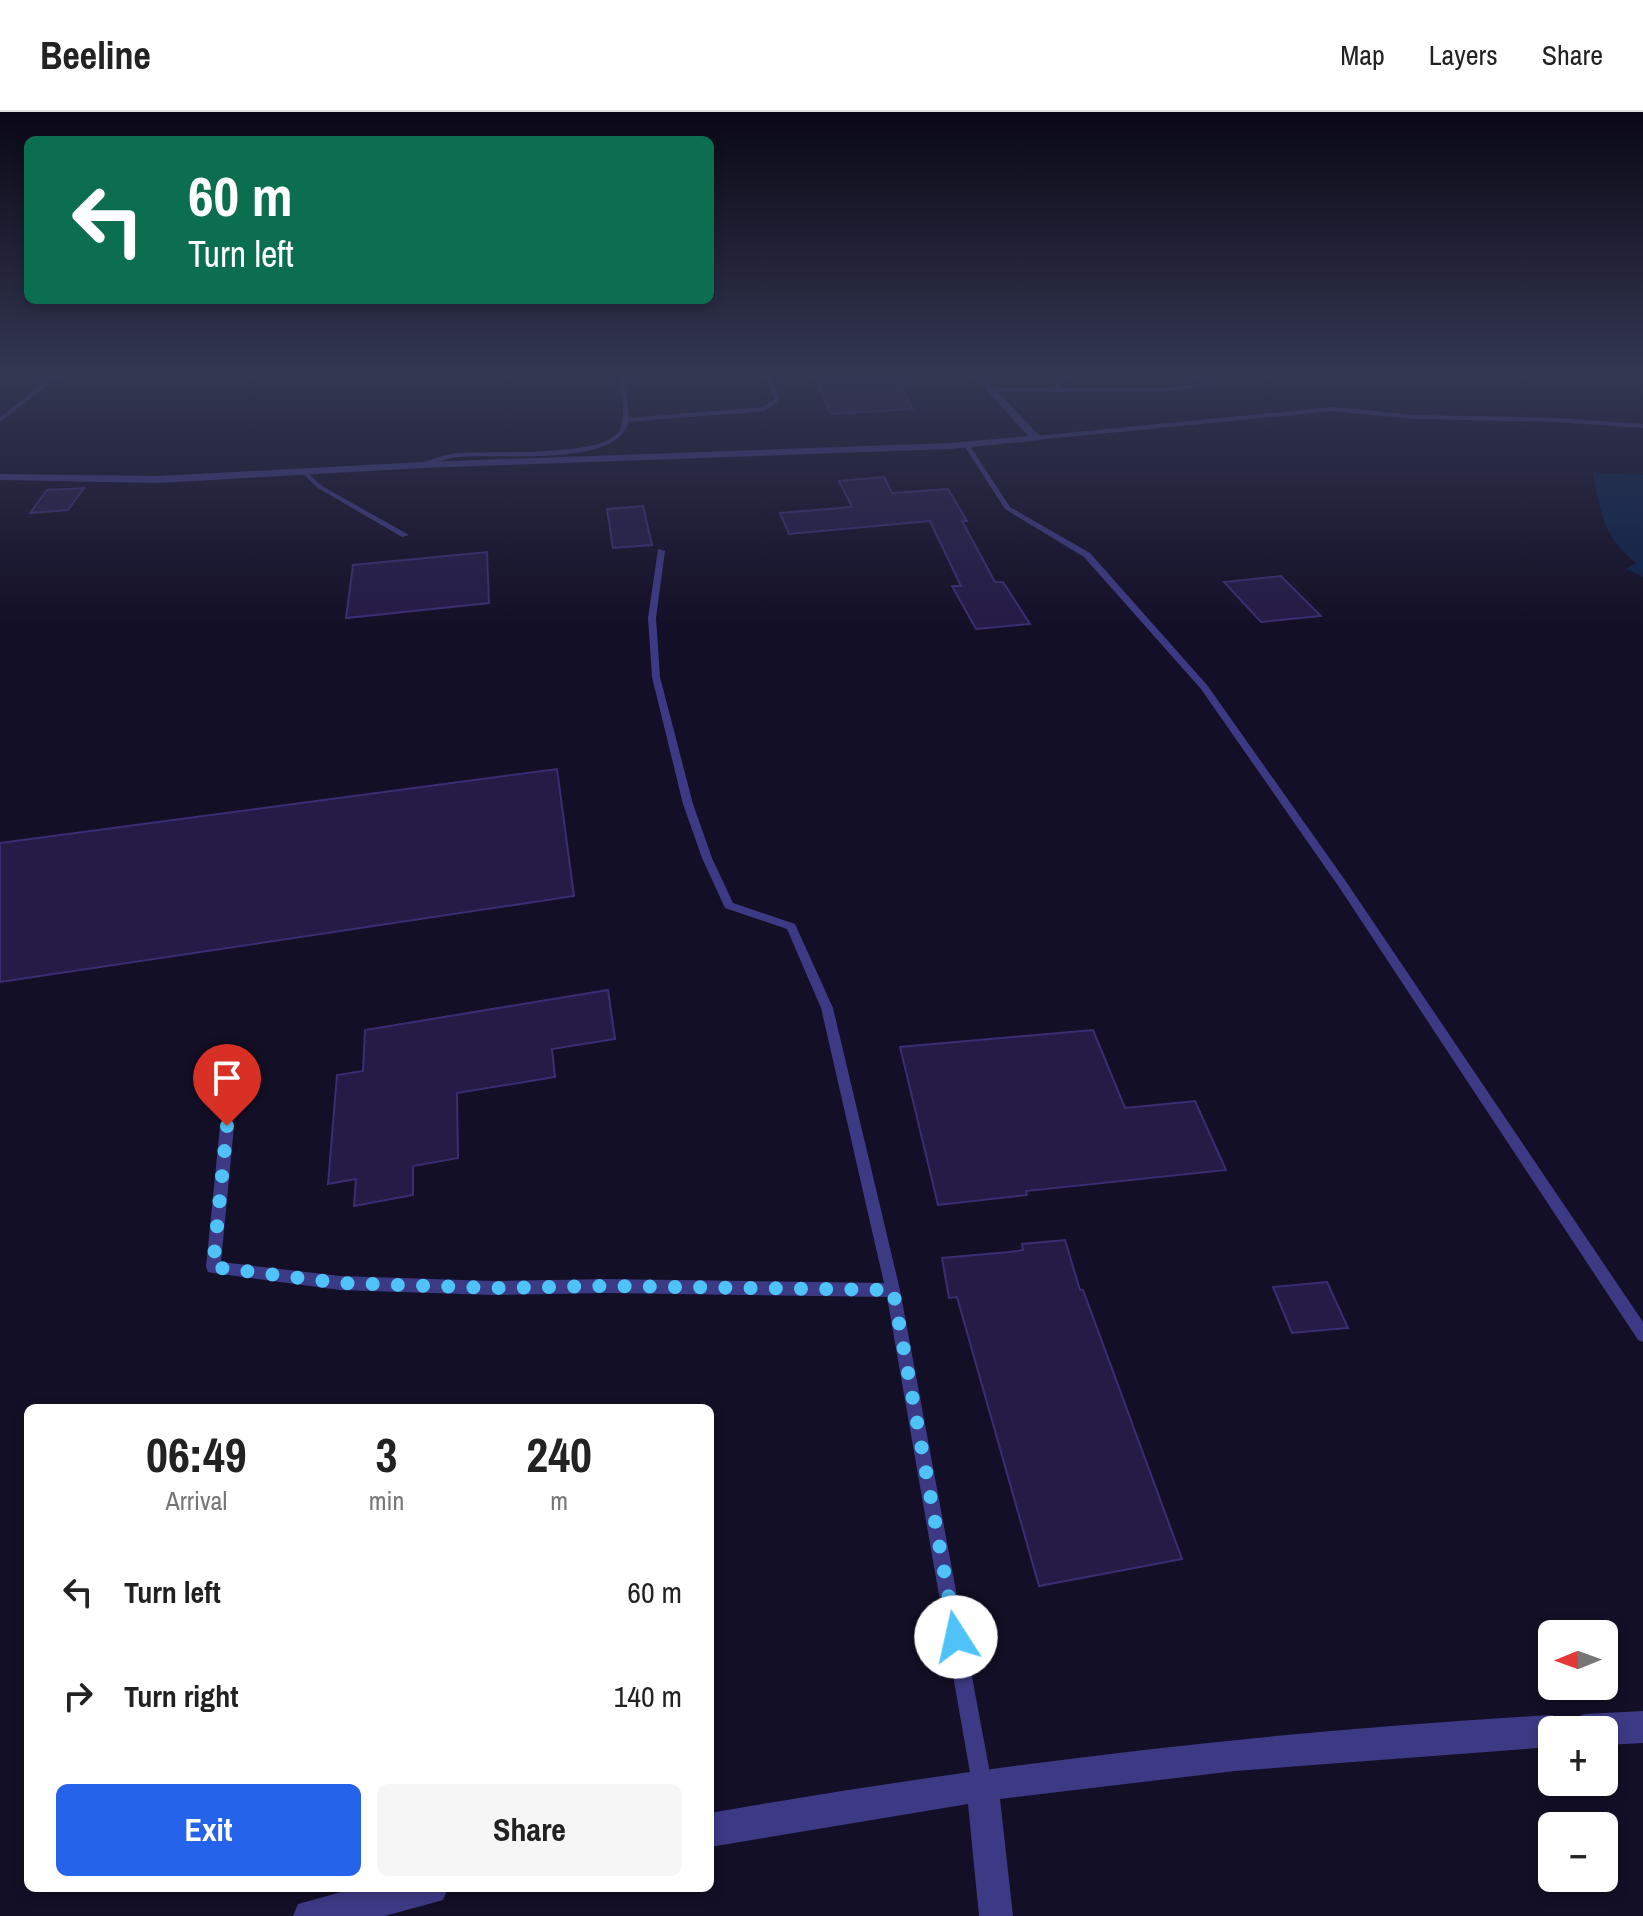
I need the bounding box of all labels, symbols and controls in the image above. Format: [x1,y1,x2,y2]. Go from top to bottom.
text: Beeline [40,30,151,81]
text: Map [1340,36,1385,74]
text: Layers [1429,36,1498,74]
text: Share [1542,36,1603,74]
text: 60 m [188,158,293,233]
icon: left [56,168,160,272]
text: Turn left [188,230,294,278]
pin [193,1044,261,1126]
icon: arrive [205,1056,249,1100]
text: 06:49 [146,1422,247,1487]
text: 3 [376,1422,397,1487]
text: 240 [526,1422,592,1487]
text: Arrival [166,1483,227,1518]
text: min [369,1483,404,1518]
text: m [550,1483,568,1518]
icon: left [56,1570,100,1614]
text: Turn left [124,1572,221,1612]
text: 60 m [627,1572,682,1612]
position arrow [914,1595,998,1679]
north arrow [1538,1620,1618,1700]
map controls [1538,1620,1618,1892]
icon: right [56,1674,100,1718]
text: Turn right [124,1676,238,1716]
text: 140 m [614,1676,682,1716]
button: + [1538,1716,1618,1796]
button: Exit [56,1784,361,1876]
button: Share [377,1784,682,1876]
button: − [1538,1812,1618,1892]

